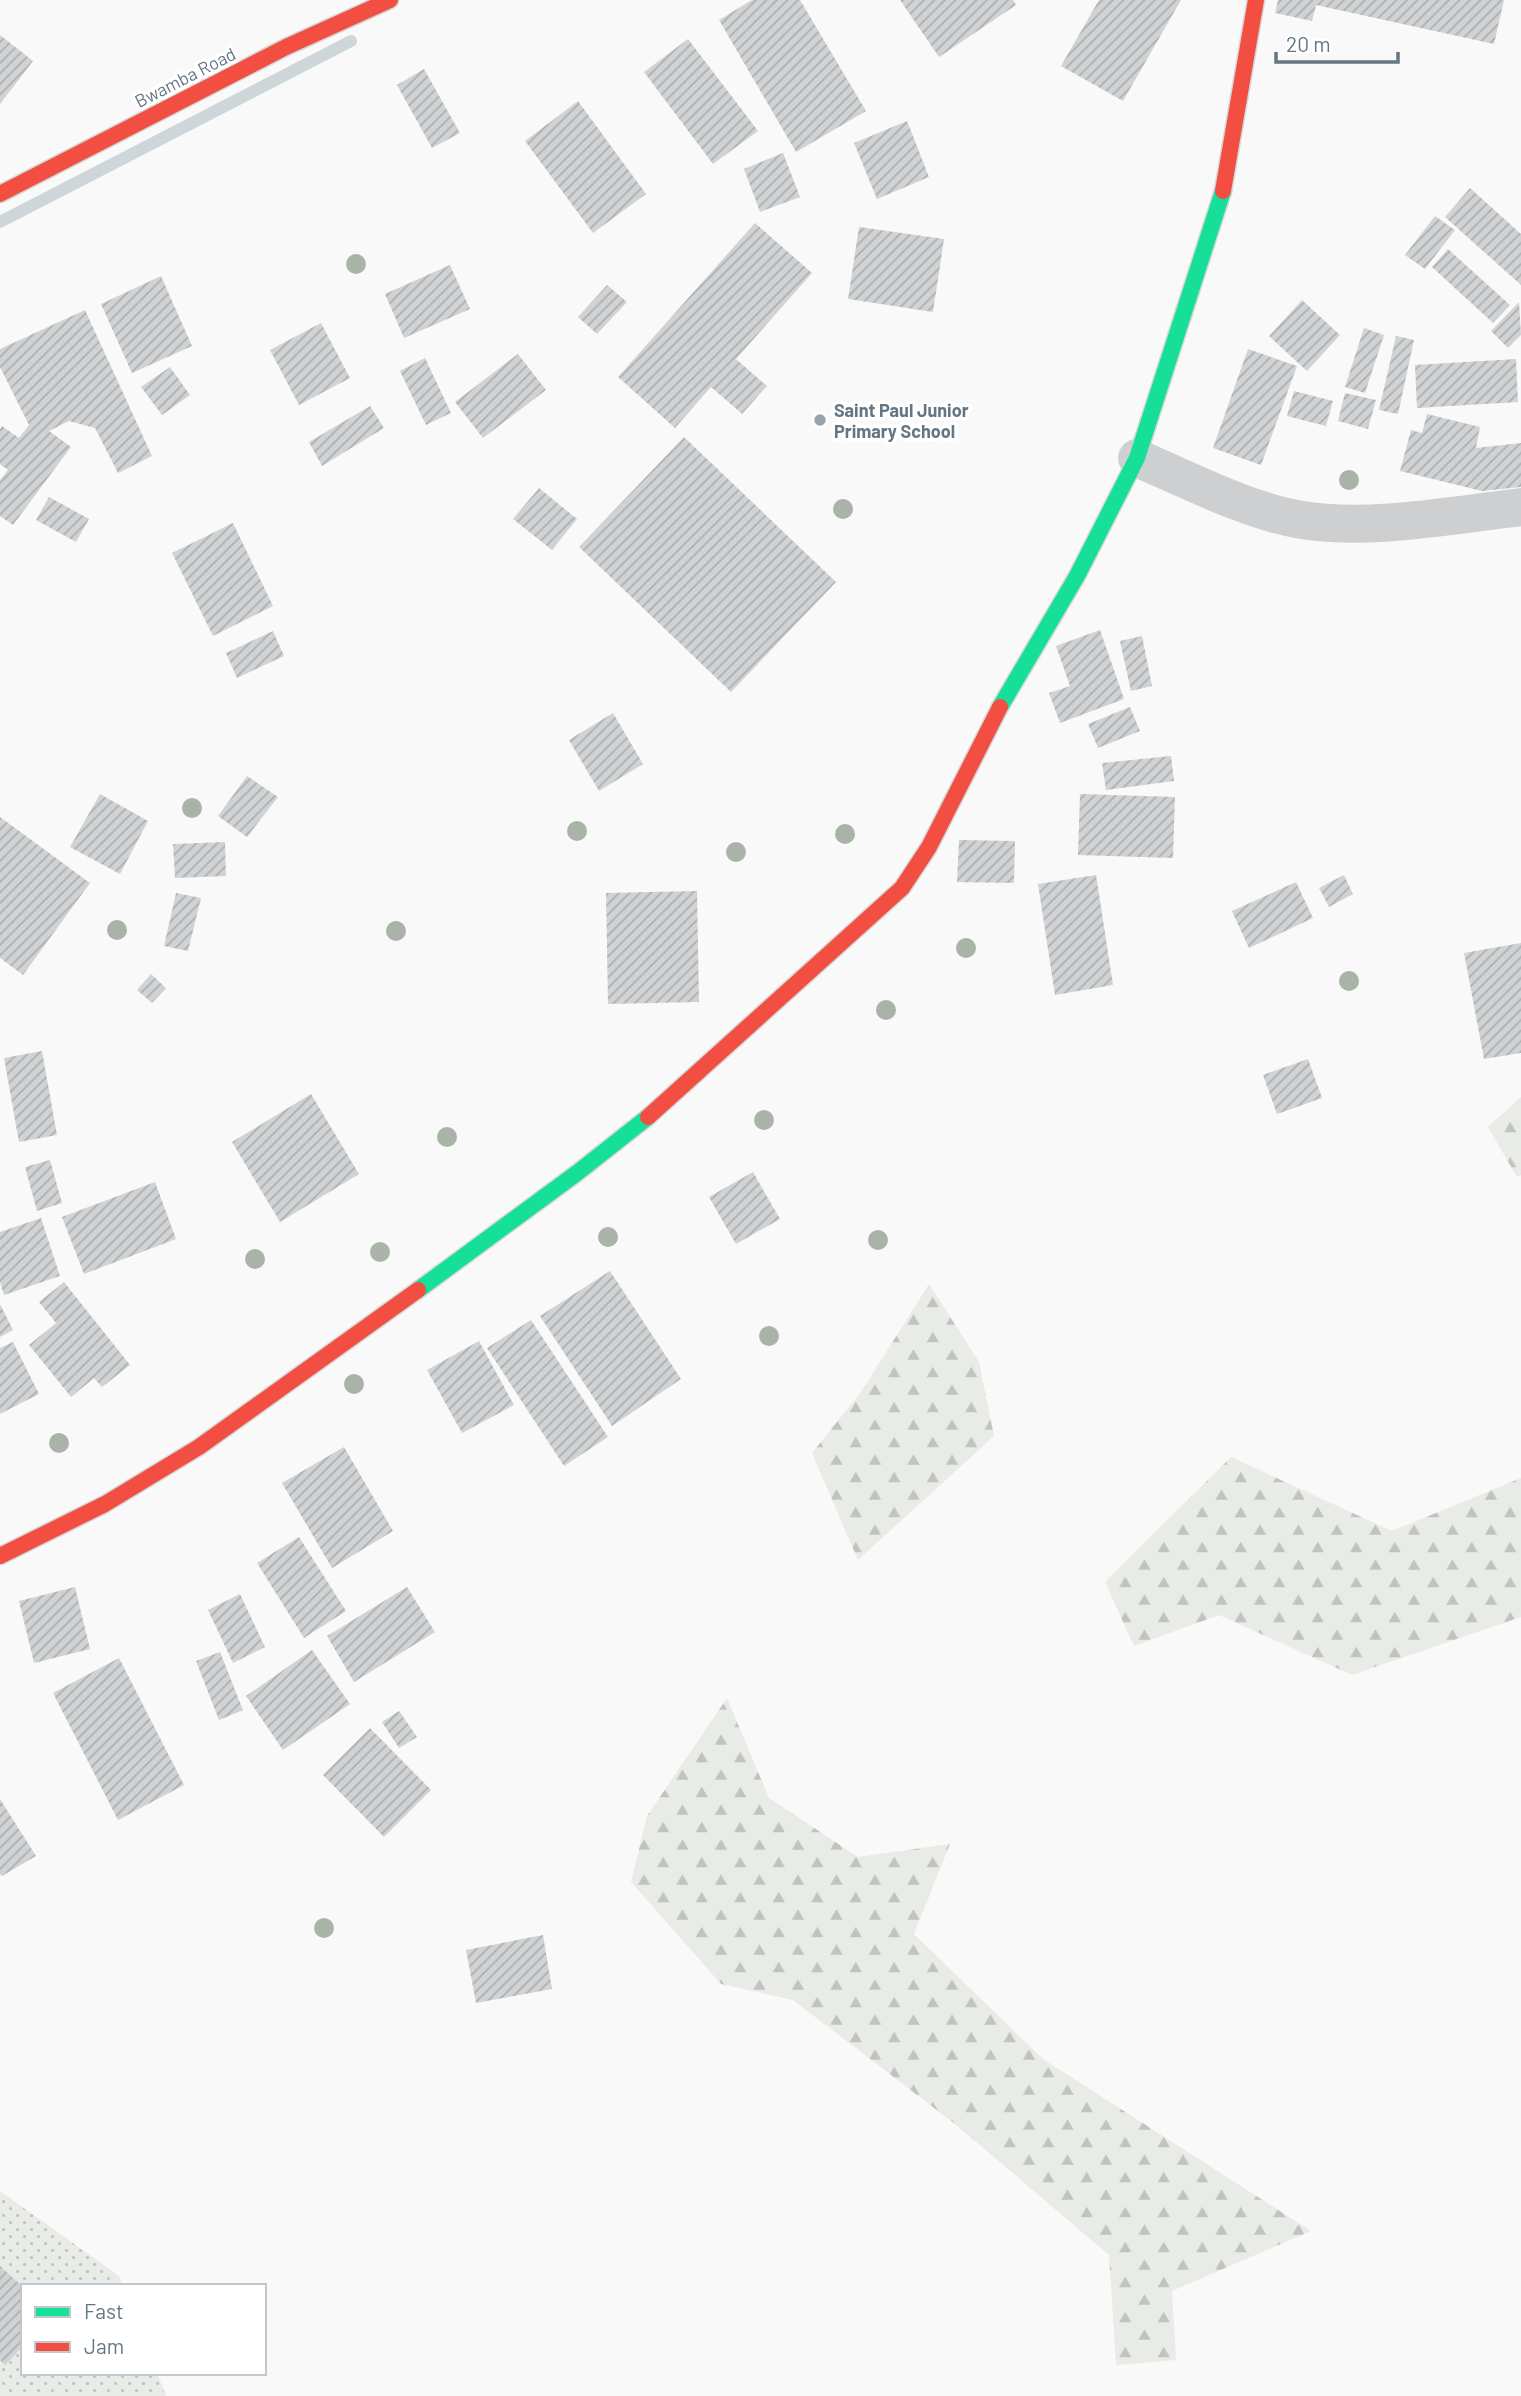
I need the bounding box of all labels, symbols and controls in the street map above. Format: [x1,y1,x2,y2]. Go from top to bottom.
scale bar [1276,21,1398,65]
text: 20 m [1286,31,1331,56]
street label: Bwamba Road [131,42,239,112]
place label: Saint Paul Junior Primary School [834,399,969,442]
marker: Saint Paul Junior Primary School [812,412,828,428]
legend [21,2284,266,2375]
text: Fast [84,2298,124,2323]
text: Jam [84,2333,124,2358]

